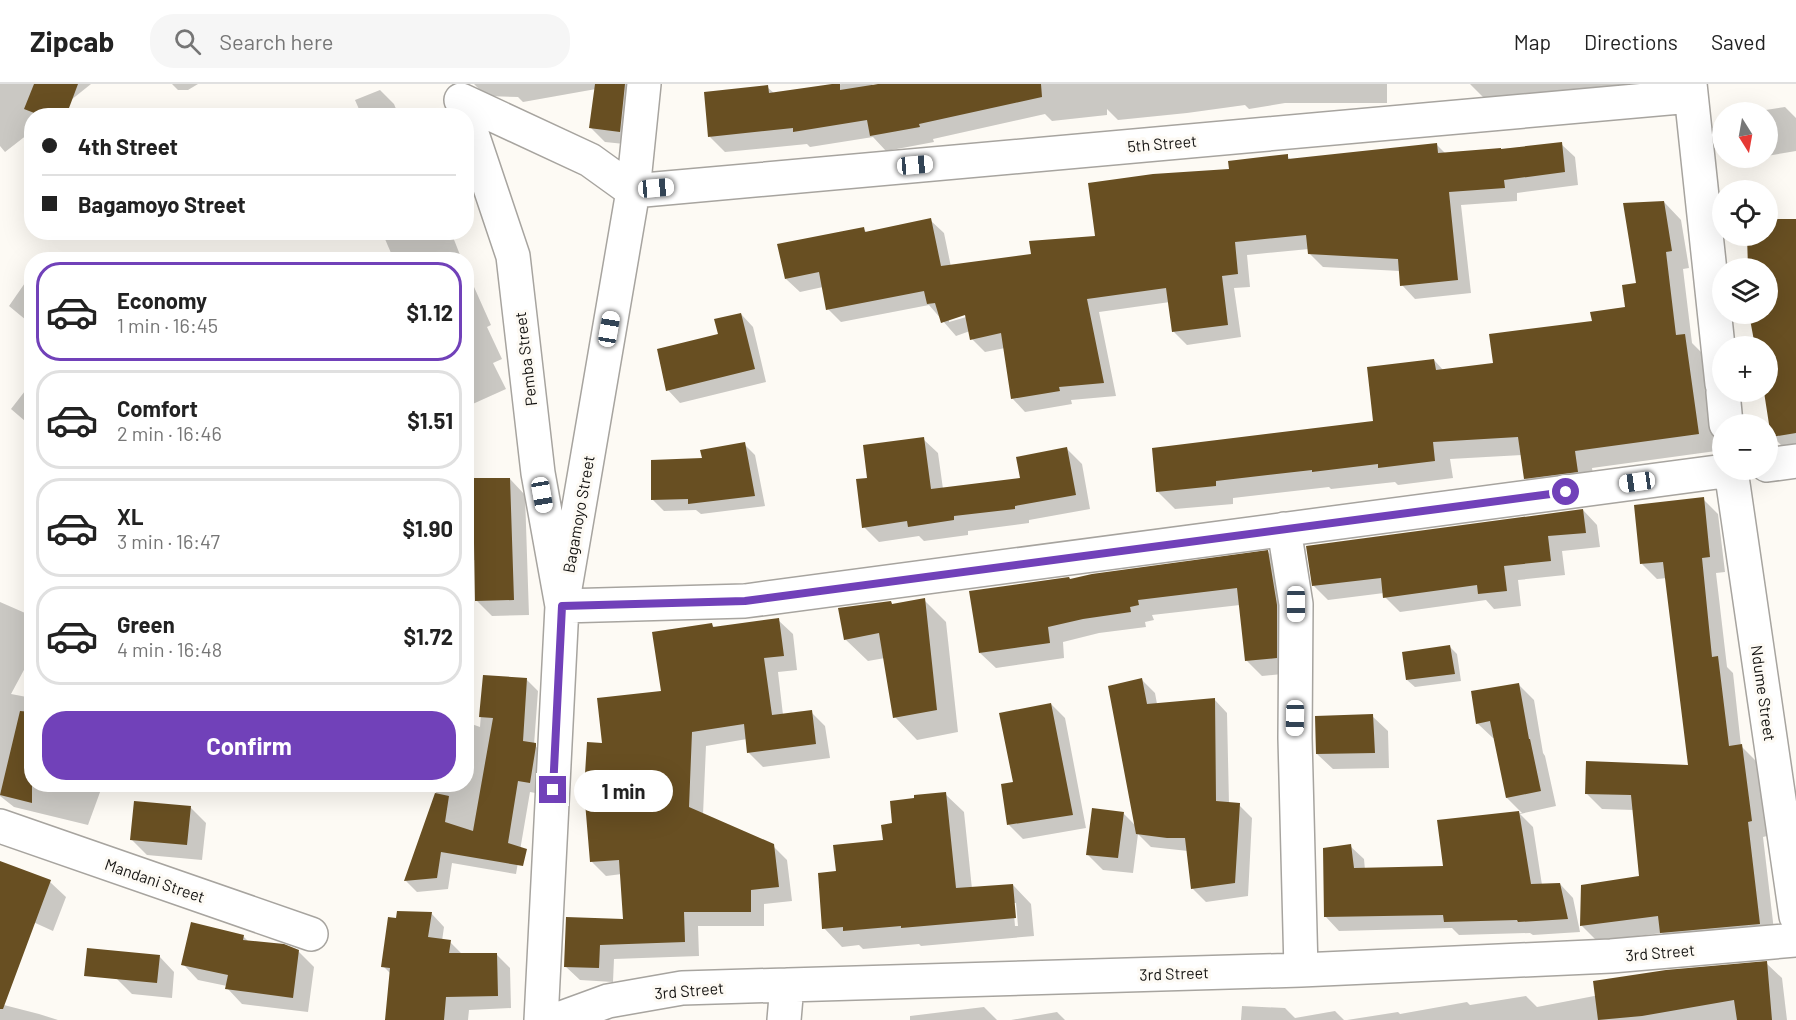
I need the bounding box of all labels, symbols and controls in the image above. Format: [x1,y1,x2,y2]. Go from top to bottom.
search box [150,14,570,68]
text: Zipcab [30,24,114,58]
icon: search [171,25,204,58]
text: Search here [219,28,334,54]
text: Map [1514,29,1551,54]
text: Directions [1584,29,1678,54]
text: Saved [1711,29,1766,54]
north arrow [1712,102,1778,168]
map controls [1712,102,1778,480]
street label: 5th Street [1127,131,1197,155]
text: 4th Street [78,133,178,159]
car [896,154,934,176]
car [637,177,675,199]
button: locate [1712,180,1778,246]
text: Bagamoyo Street [78,191,246,217]
button: layers [1712,258,1778,324]
icon: car [45,285,99,339]
text: Economy [117,287,207,313]
text: $1.12 [407,299,453,325]
car [597,310,621,348]
street label: Pemba Street [510,311,540,407]
text: 1 min · 16:45 [117,313,218,337]
button: + [1712,336,1778,402]
icon: car [45,393,99,447]
text: Comfort [117,395,198,421]
text: $1.51 [407,407,453,433]
button: − [1712,414,1778,480]
text: 2 min · 16:46 [117,421,222,445]
street label: Bagamoyo Street [558,454,598,574]
car [1618,471,1656,493]
car [530,476,554,514]
route start [1552,478,1579,505]
icon: car [45,501,99,555]
text: XL [117,503,143,529]
text: $1.90 [402,515,453,541]
text: 3 min · 16:47 [117,529,220,553]
car [1287,586,1305,622]
icon: car [45,609,99,663]
text: Green [117,611,175,637]
text: $1.72 [403,623,453,649]
text: 4 min · 16:48 [117,637,222,661]
street label: Ndume Street [1748,644,1780,742]
car [1286,700,1304,736]
button: Confirm [42,711,456,780]
callout: 1 min [574,769,673,811]
route end [539,776,566,803]
text: 1 min [602,779,645,803]
street label: Mandani Street [102,854,208,906]
street label: 3rd Street [1624,940,1696,964]
street label: 3rd Street [1139,962,1209,984]
street label: 3rd Street [653,978,725,1002]

